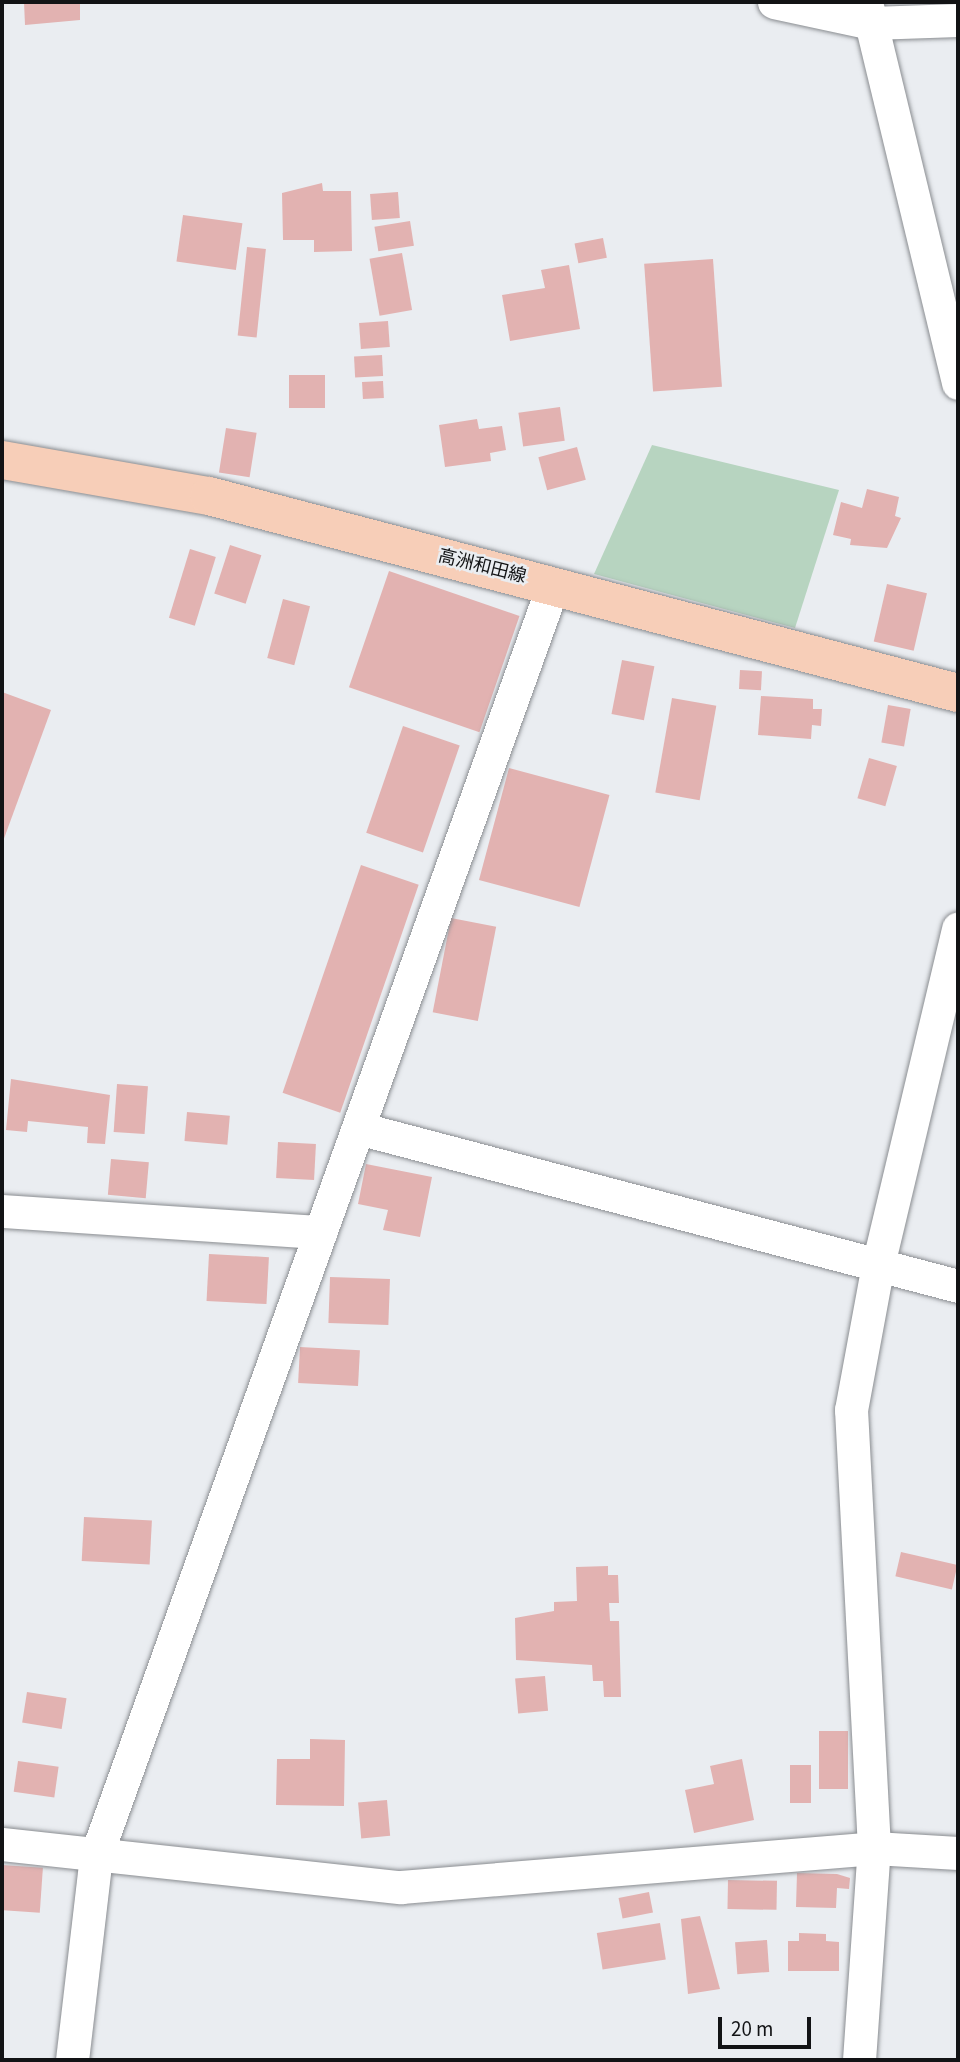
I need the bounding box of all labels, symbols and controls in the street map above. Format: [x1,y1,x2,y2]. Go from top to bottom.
street label: 高洲和田線 [436,546,528,588]
scale bar [722,2002,815,2046]
text: 20 m [731,2014,773,2044]

